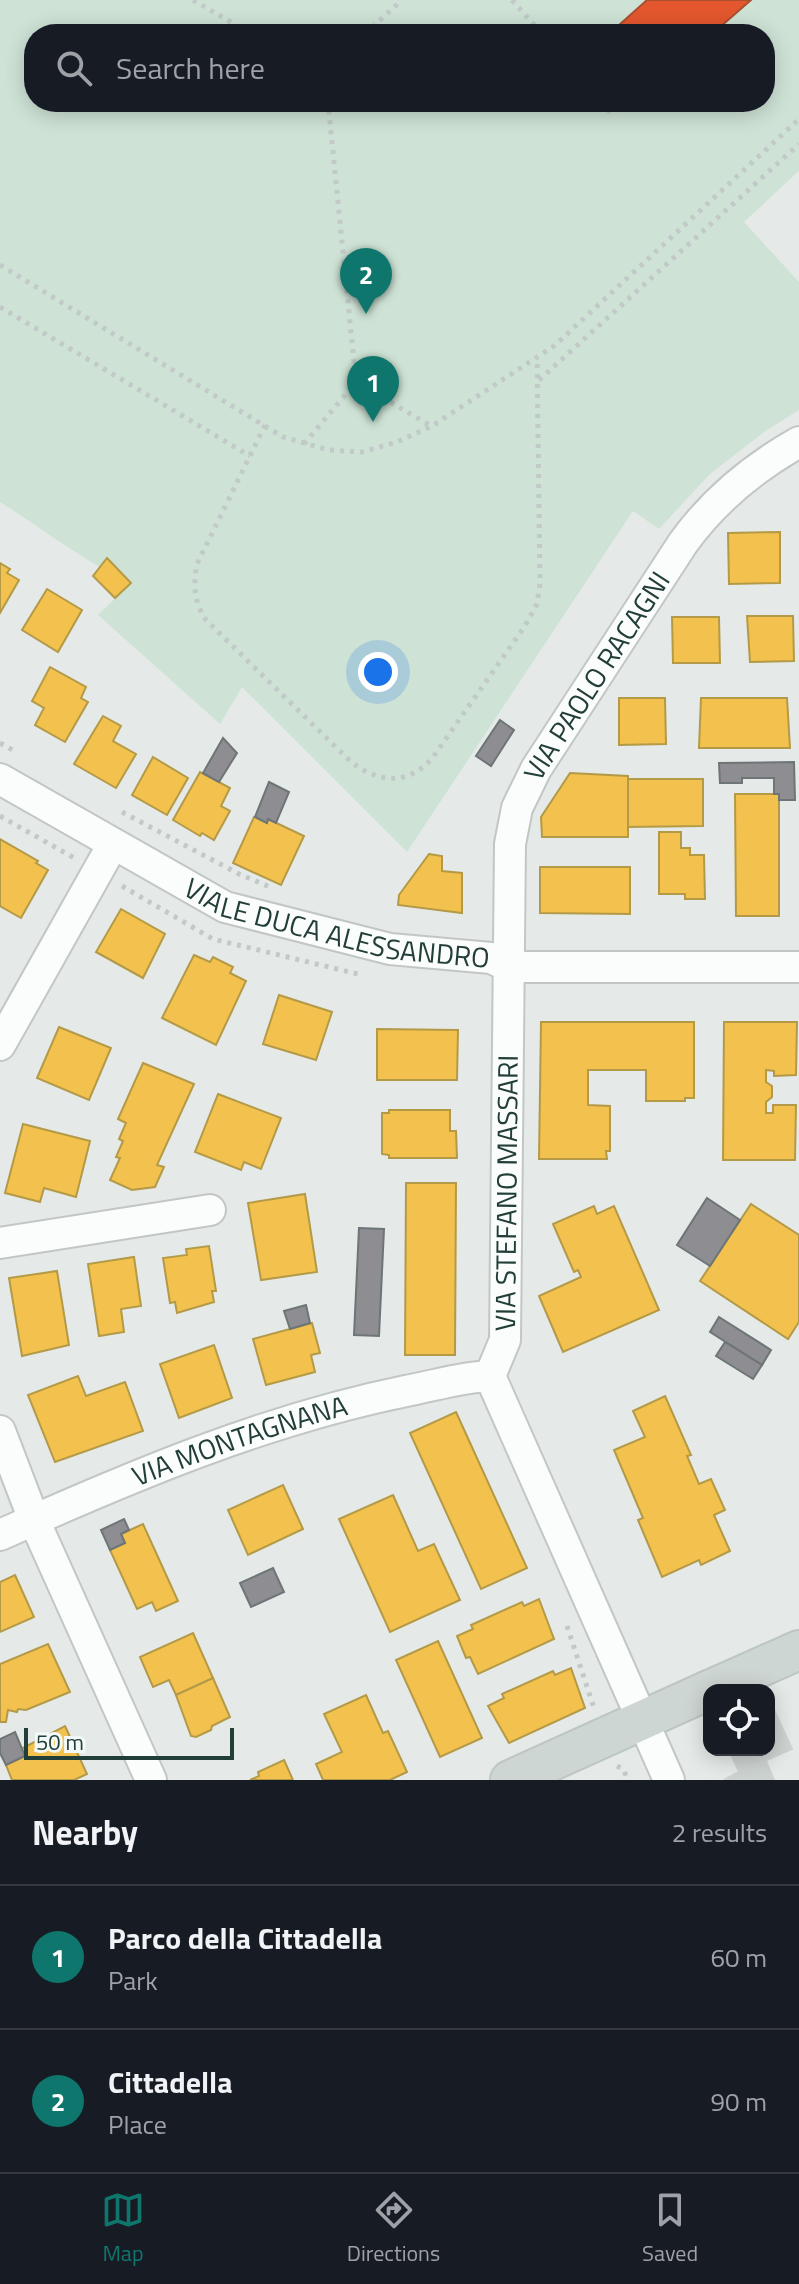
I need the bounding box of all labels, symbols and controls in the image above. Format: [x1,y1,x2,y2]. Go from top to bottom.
search box [24,24,775,112]
text: Search here [116,45,265,91]
icon: search [52,46,96,90]
pin: 2 [340,248,392,314]
pin: 1 [347,356,399,422]
street label: VIA PAOLO RACAGNI [512,562,680,787]
your location [358,652,398,692]
street label: VIALE DUCA ALESSANDRO [176,866,492,979]
street label: VIA STEFANO MASSARI [483,1054,529,1331]
street label: VIA MONTAGNANA [125,1383,352,1497]
map controls [703,1684,775,1756]
button: locate [703,1684,775,1756]
scale bar [24,1724,234,1760]
text: 50 m [36,1725,84,1759]
text: Nearby [32,1806,138,1858]
text: 2 results [672,1813,767,1852]
text: Parco della Cittadella [108,1915,382,1961]
text: 1 [51,1938,65,1977]
text: 60 m [710,1938,767,1977]
text: Park [108,1961,158,2000]
text: Cittadella [108,2059,233,2105]
text: 2 [51,2082,65,2121]
text: 90 m [710,2082,767,2121]
text: Place [108,2105,167,2144]
tab: Map [101,2188,145,2270]
tab: Directions [347,2188,440,2270]
tab: Saved [642,2188,698,2270]

